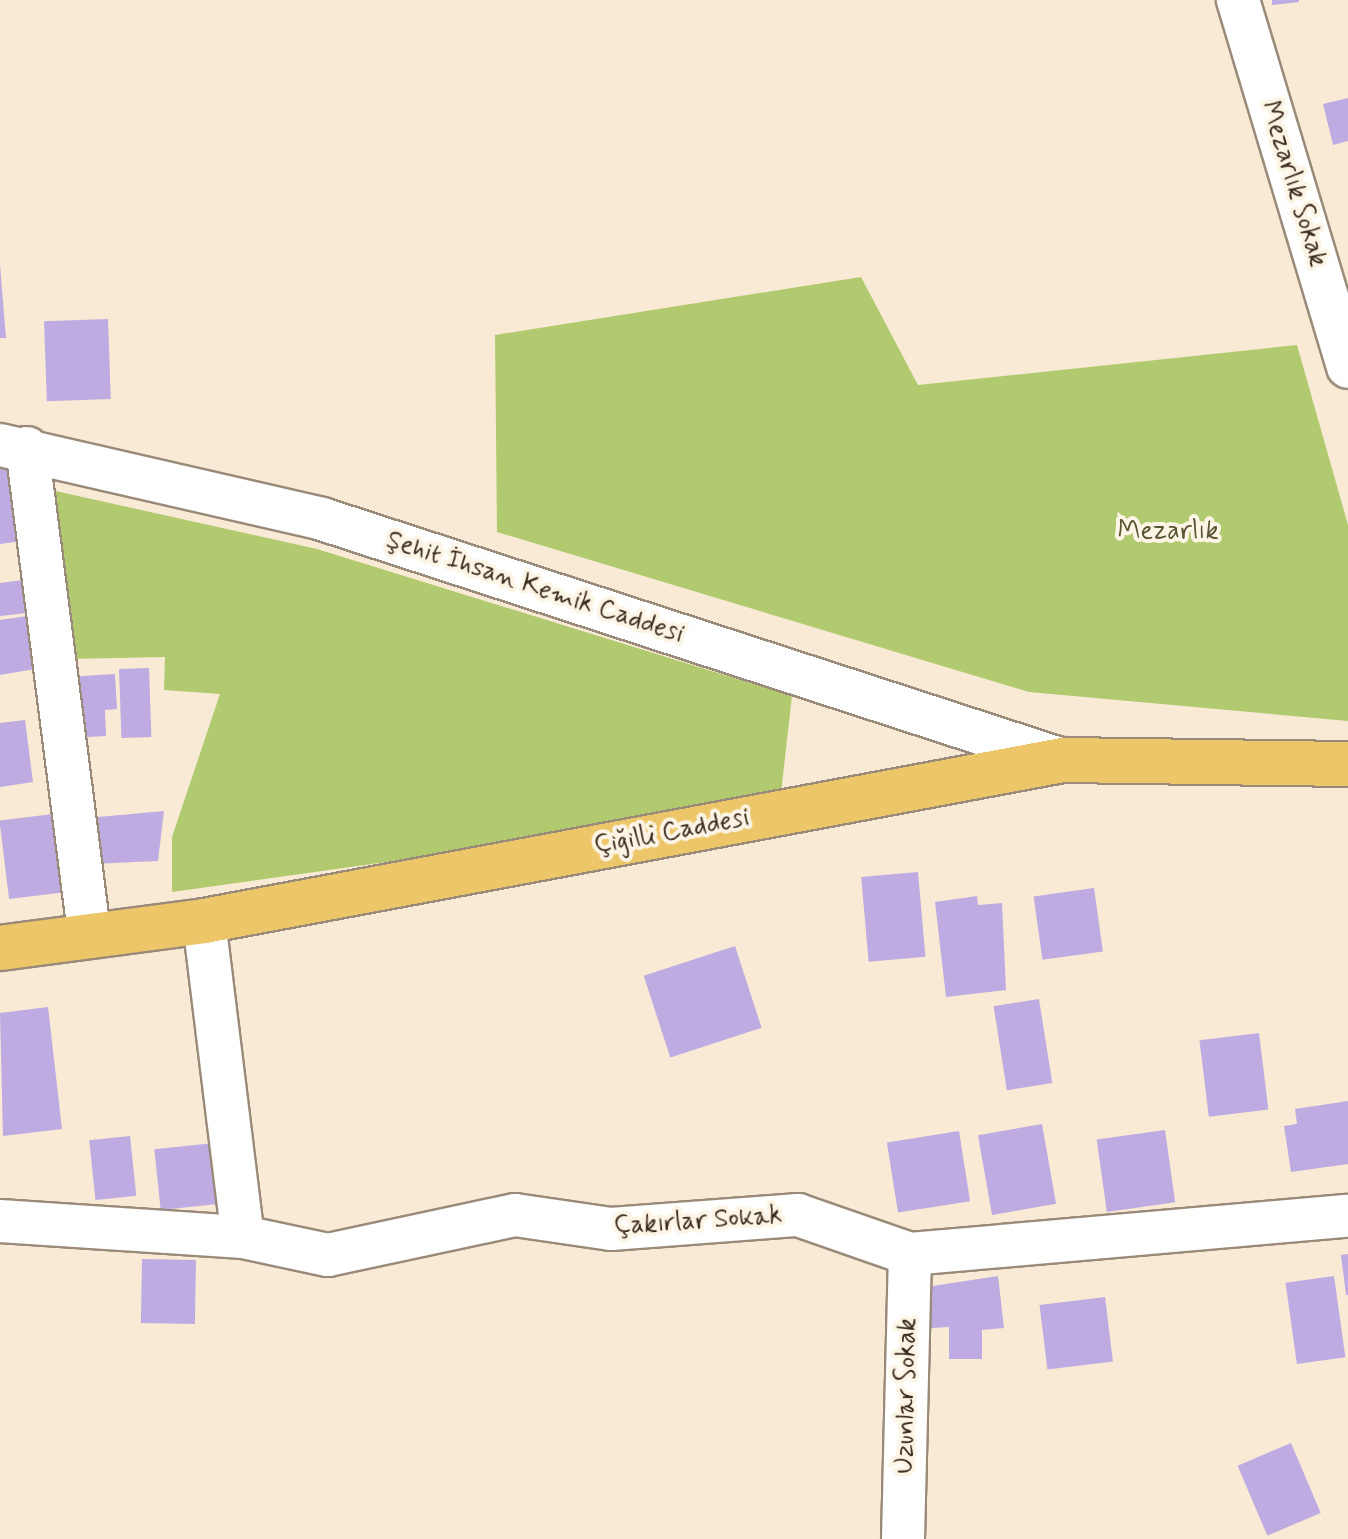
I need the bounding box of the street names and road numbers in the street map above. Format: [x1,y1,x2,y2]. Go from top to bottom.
street label: Mezarlık Sokak [1253,96,1333,272]
street label: Şehit İhsan Kemik Caddesi [382,525,688,651]
street label: Çiğilli Caddesi [592,803,752,863]
street label: Çakırlar Sokak [614,1201,782,1243]
street label: Uzunlar Sokak [890,1316,924,1476]

